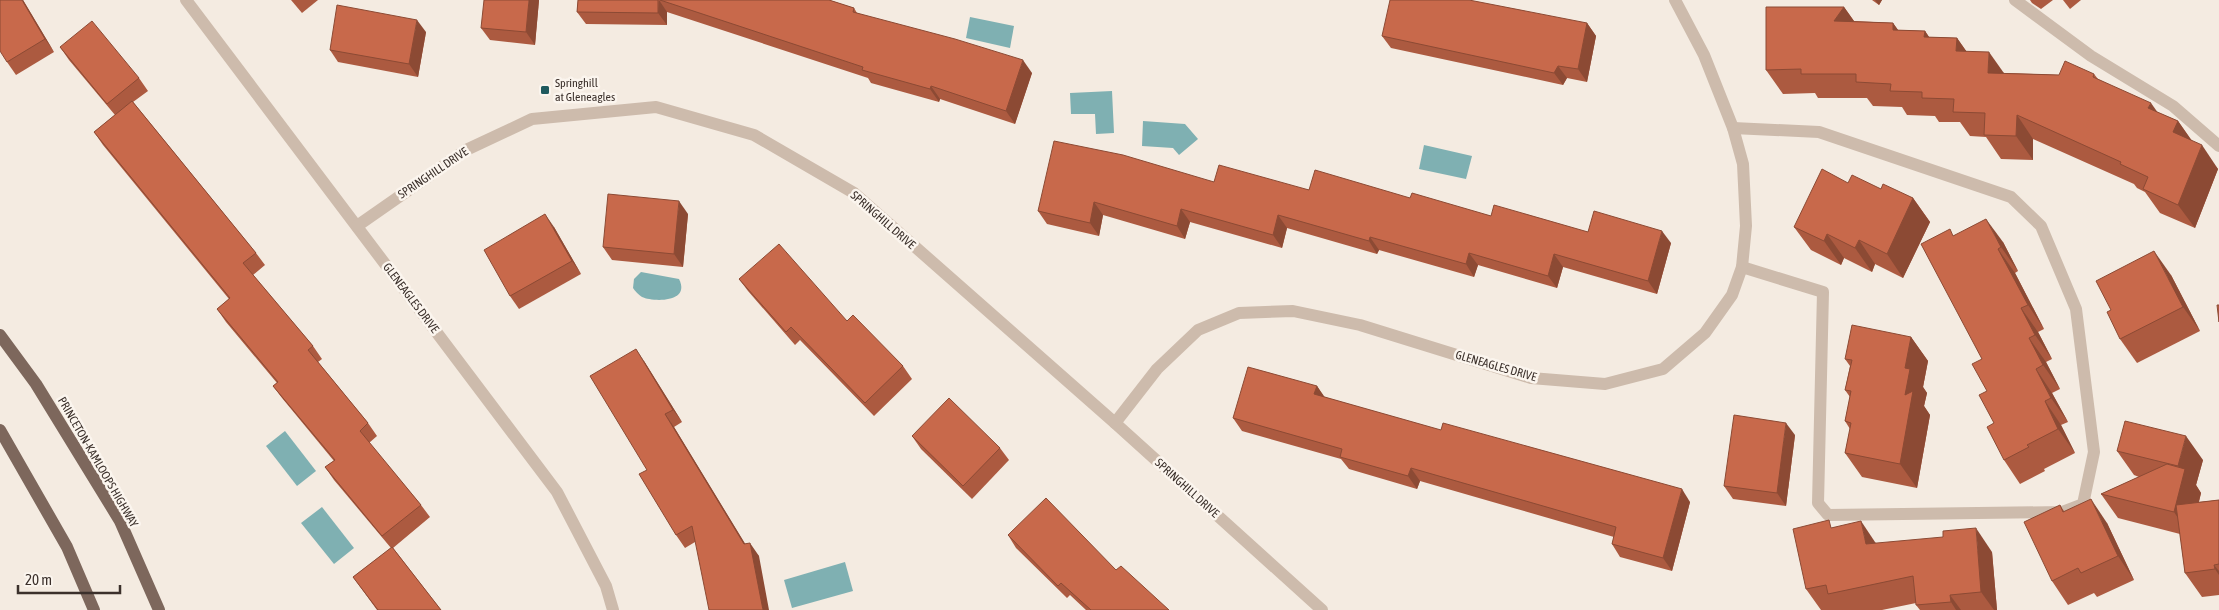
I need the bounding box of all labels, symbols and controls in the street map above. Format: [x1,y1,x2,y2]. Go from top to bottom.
place label: Springhill at Gleneagles [555,76,615,104]
marker: Springhill at Gleneagles [539,84,551,96]
street label: SPRINGHILL DRIVE [395,145,471,201]
street label: SPRINGHILL DRIVE [848,188,918,252]
street label: GLENEAGLES DRIVE [380,260,442,336]
street label: GLENEAGLES DRIVE [1454,348,1538,384]
street label: PRINCETON-KAMLOOPS HIGHWAY [55,394,141,530]
street label: SPRINGHILL DRIVE [1152,456,1222,520]
scale bar [18,562,120,594]
text: 20 m [25,571,52,588]

